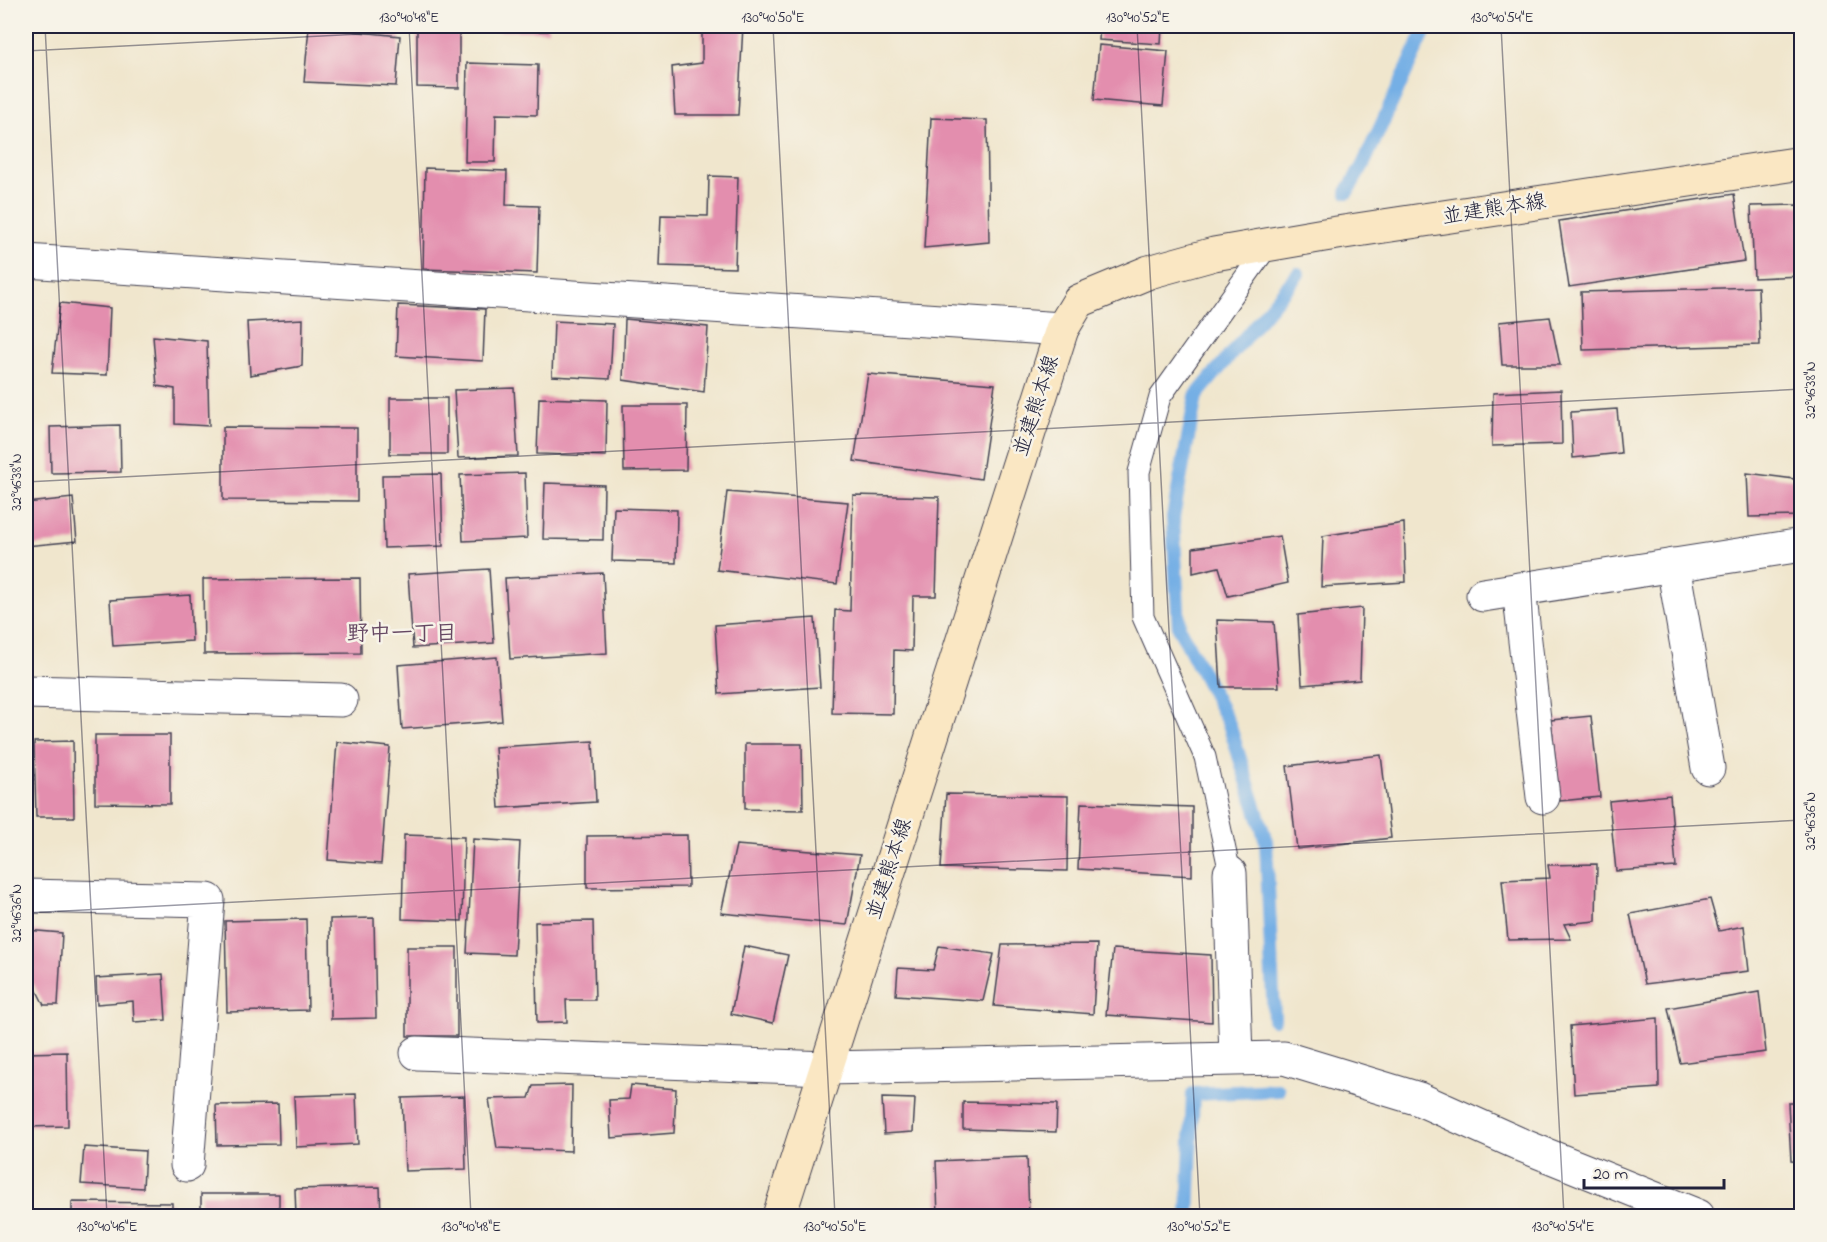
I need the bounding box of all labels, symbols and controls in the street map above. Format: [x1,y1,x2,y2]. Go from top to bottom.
text: 130°40'48"E [379,7,439,29]
text: 130°40'50"E [741,7,805,29]
text: 130°40'52"E [1106,7,1170,29]
text: 130°40'54"E [1470,7,1534,29]
street label: 並建熊本線 [1440,187,1548,233]
street label: 並建熊本線 [1007,351,1067,461]
text: 32°46'38"N [1800,361,1822,419]
text: 32°46'38"N [6,453,28,511]
district label: 野中一丁目 [347,619,457,651]
text: 32°46'36"N [1800,792,1822,850]
street label: 並建熊本線 [860,814,920,924]
text: 32°46'36"N [6,884,28,942]
scale bar [1584,1152,1724,1190]
text: 20 m [1593,1162,1628,1188]
text: 130°40'46"E [76,1216,138,1238]
text: 130°40'48"E [441,1216,501,1238]
text: 130°40'50"E [803,1216,867,1238]
text: 130°40'52"E [1167,1216,1231,1238]
text: 130°40'54"E [1531,1216,1595,1238]

